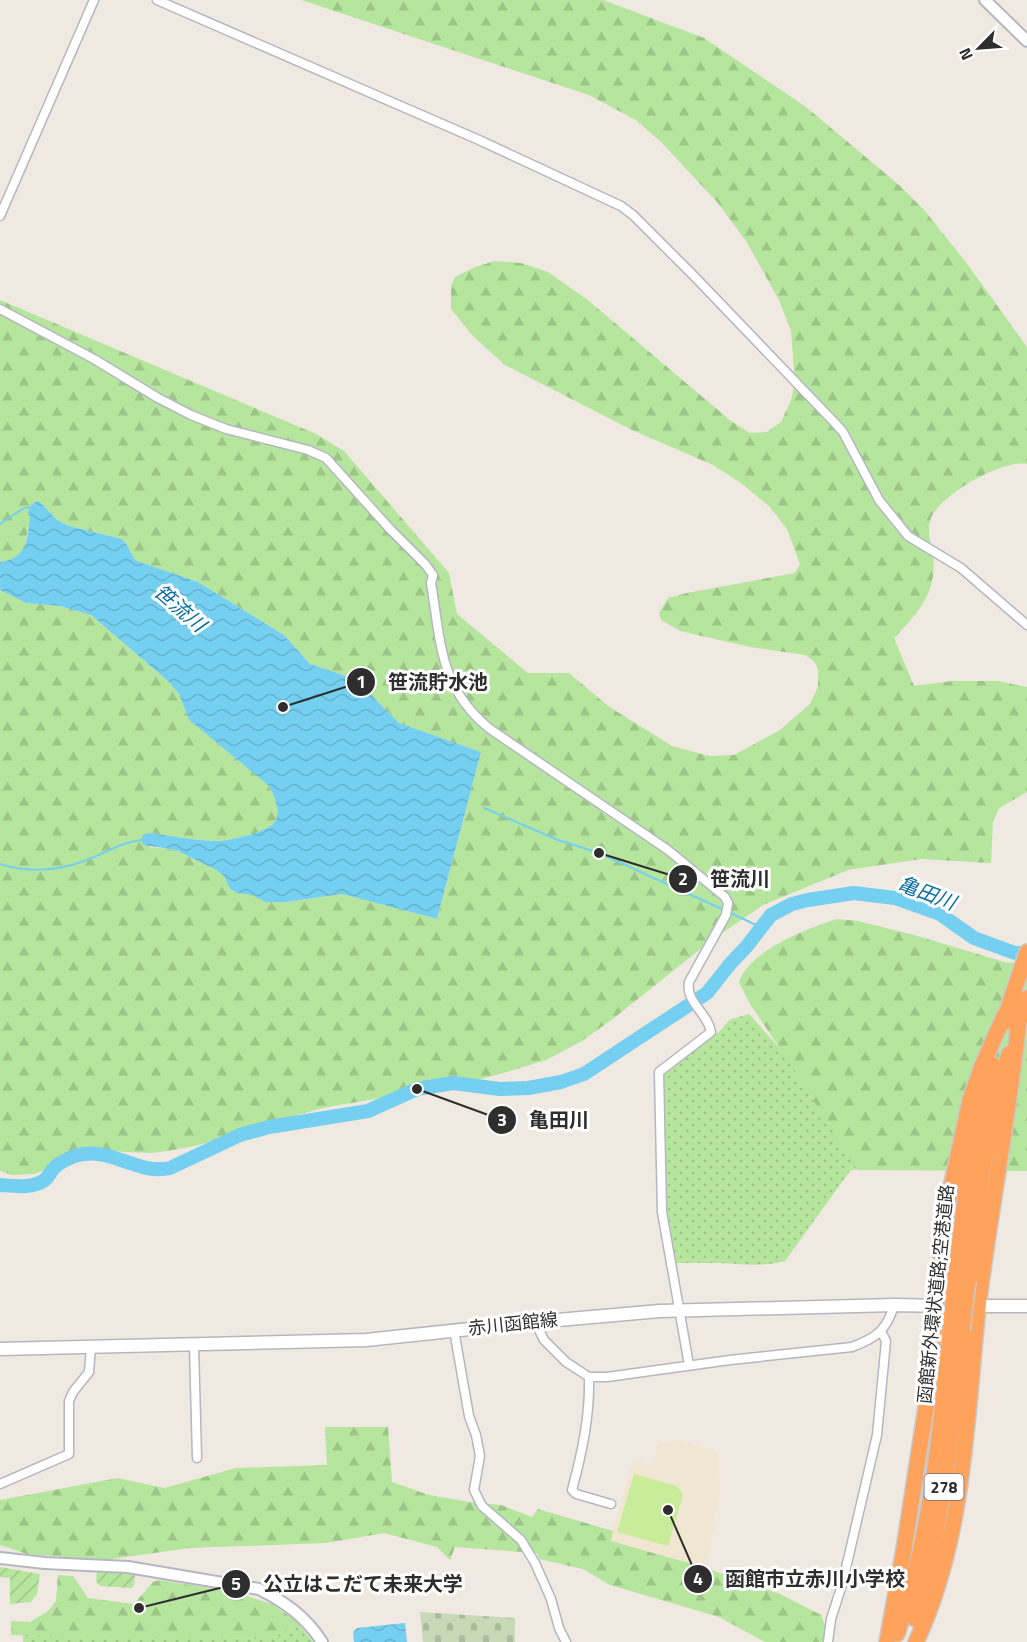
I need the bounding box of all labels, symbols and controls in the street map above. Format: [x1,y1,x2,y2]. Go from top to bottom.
north arrow [949,18,1009,78]
text: N [952,44,979,64]
water label: 笹流川 [148,576,215,640]
callout: 笹流貯水池 [346,663,500,701]
text: 笹流貯水池 [388,666,488,697]
text: 1 [356,668,366,695]
callout: 笹流川 [668,860,782,898]
text: 笹流川 [710,863,770,894]
text: 2 [678,865,688,892]
water label: 亀田川 [894,867,963,918]
callout: 亀田川 [487,1101,601,1139]
text: 亀田川 [529,1104,589,1135]
text: 3 [497,1106,507,1133]
street label: 函館新外環状道路;空港道路 [911,1183,960,1405]
street label: 赤川函館線 [467,1305,559,1342]
road number: 278 [924,1474,964,1500]
callout: 函館市立赤川小学校 [683,1560,917,1598]
text: 函館市立赤川小学校 [725,1563,905,1594]
callout: 公立はこだて未来大学 [221,1565,475,1603]
text: 4 [693,1565,703,1592]
text: 公立はこだて未来大学 [263,1568,463,1599]
text: 5 [231,1570,241,1597]

